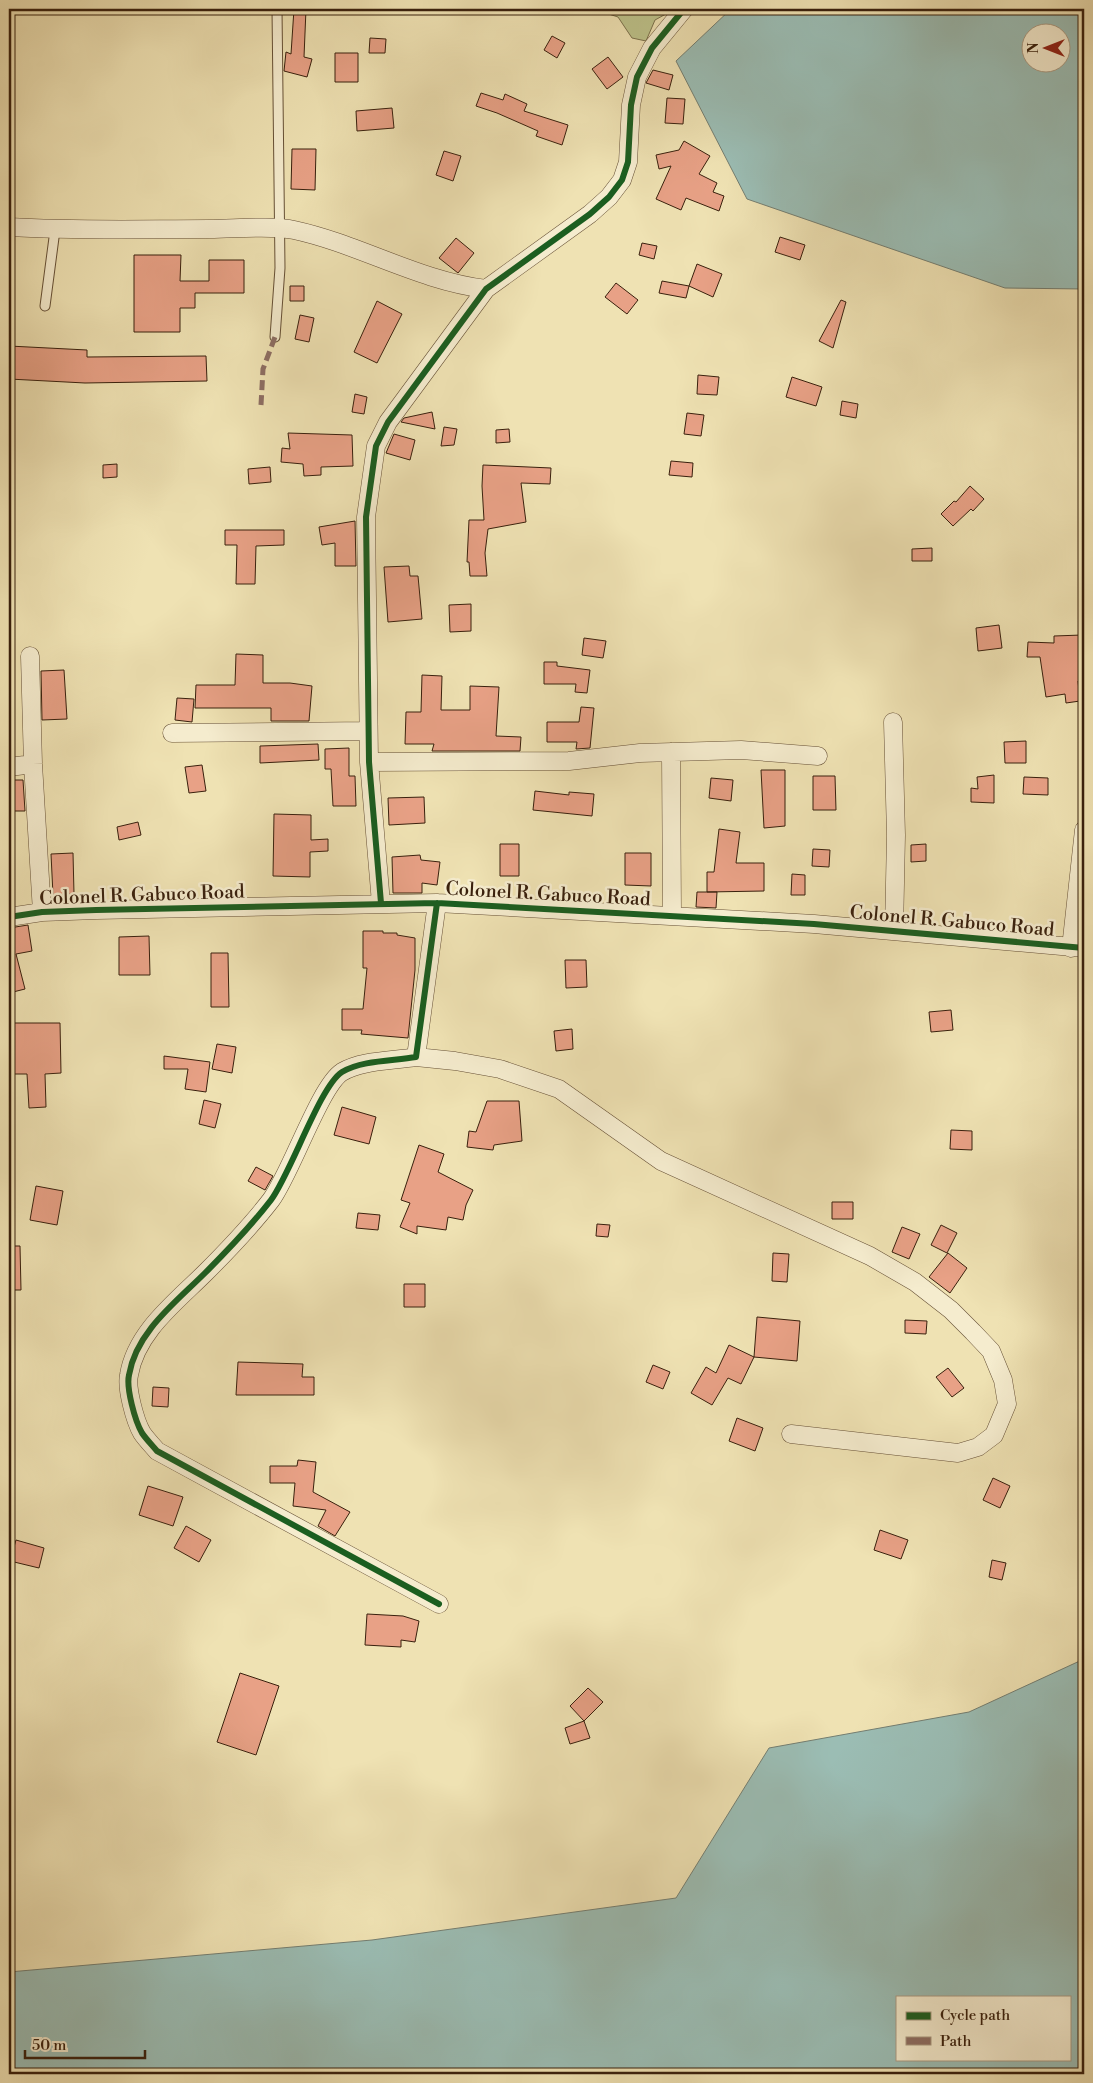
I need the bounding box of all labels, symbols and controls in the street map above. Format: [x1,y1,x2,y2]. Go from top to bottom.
north arrow [1020,22,1070,72]
text: N [1025,42,1043,54]
street label: Colonel R. Gabuco Road [445,877,651,911]
street label: Colonel R. Gabuco Road [39,879,245,911]
street label: Colonel R. Gabuco Road [849,900,1056,942]
legend [896,1996,1070,2060]
text: Cycle path [940,2006,1010,2025]
scale bar [25,2028,145,2060]
text: Path [940,2032,972,2051]
text: 50 m [32,2036,66,2055]

